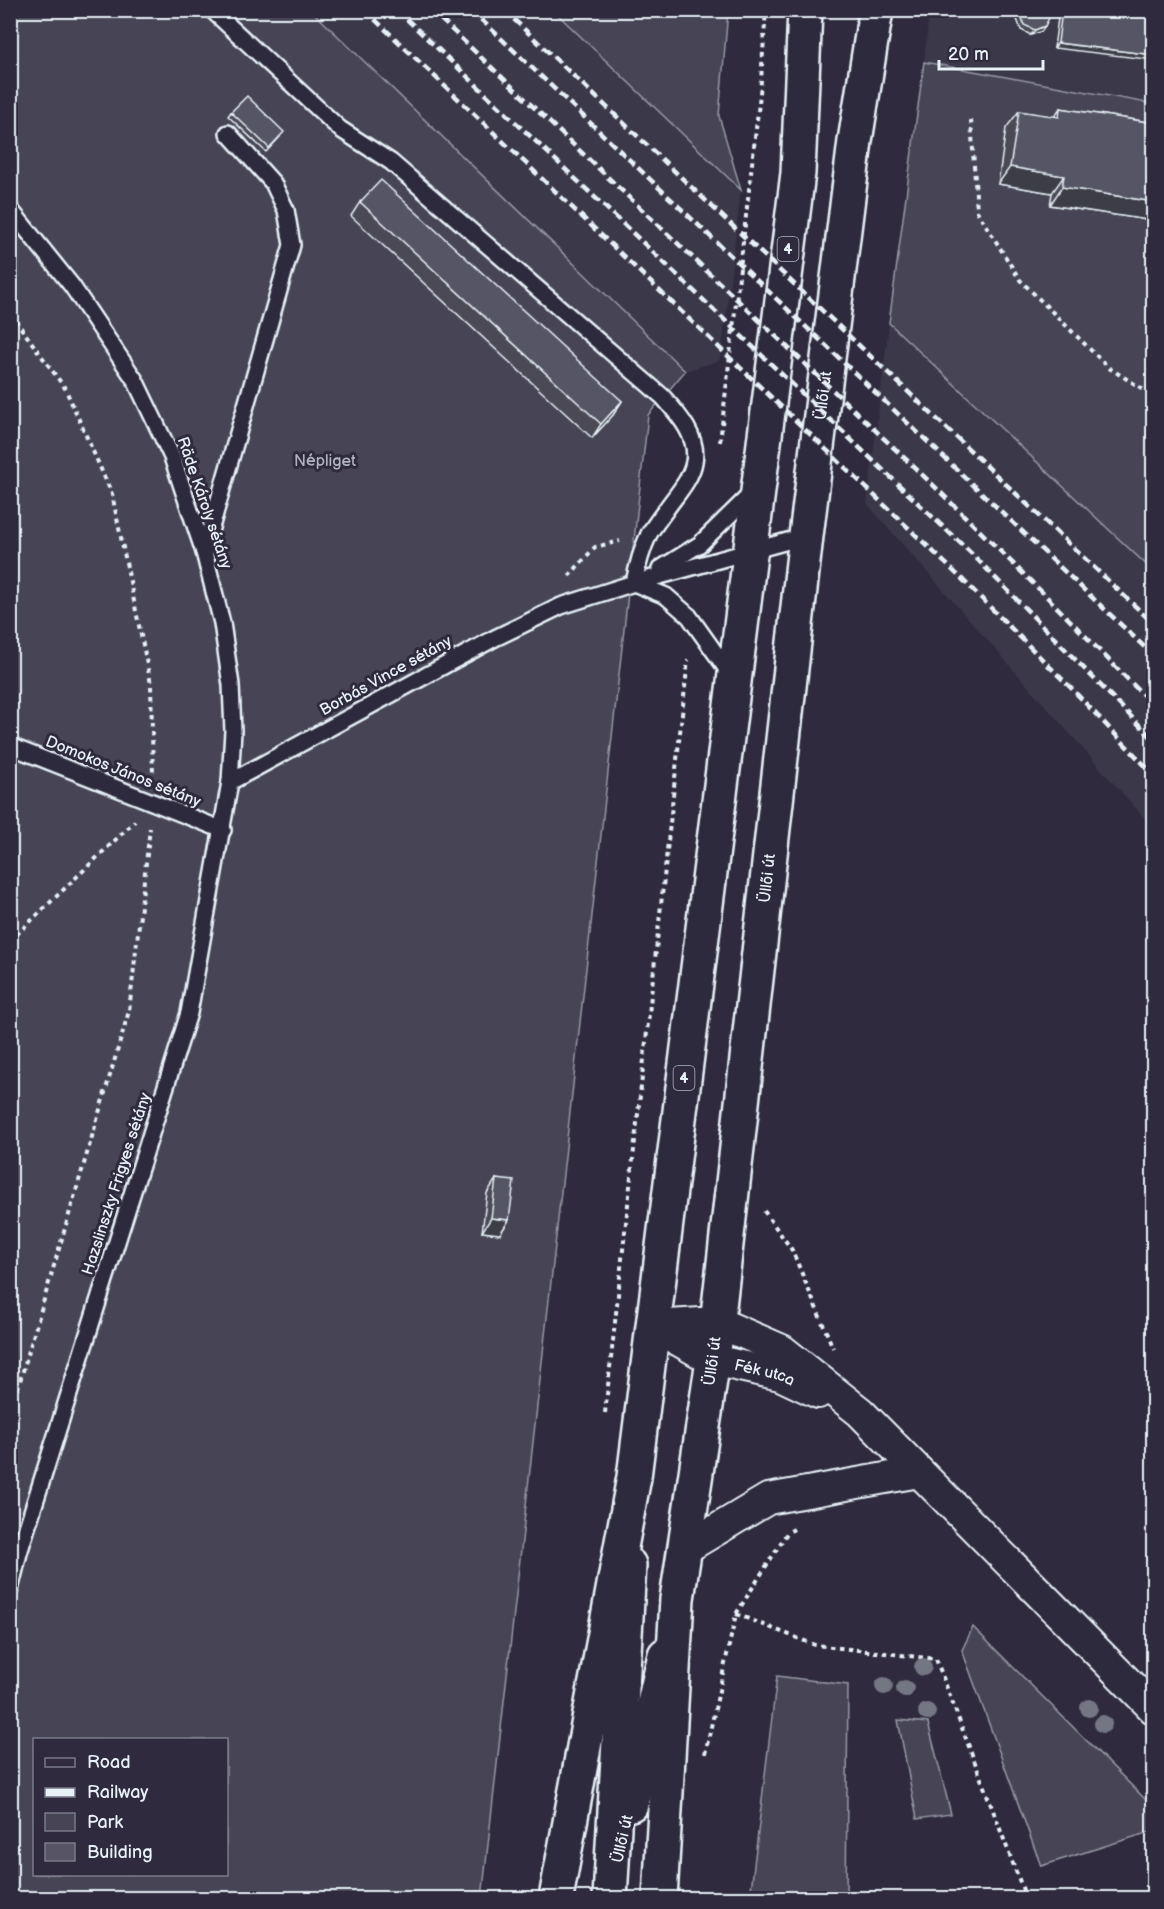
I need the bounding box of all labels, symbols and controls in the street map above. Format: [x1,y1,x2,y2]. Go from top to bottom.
scale bar [939,33,1042,71]
text: 20 m [948,44,989,65]
road number: 4 [778,237,798,261]
street label: Üllői út [809,370,836,421]
street label: Räde Károly sétány [172,434,236,572]
park label: Népliget [294,452,356,471]
street label: Borbás Vince sétány [317,631,456,720]
street label: Domokos János sétány [43,732,204,812]
street label: Üllői út [753,853,780,904]
road number: 4 [674,1066,694,1090]
street label: Hazslinszky Frigyes sétány [79,1090,156,1278]
street label: Üllői út [698,1336,725,1387]
street label: Fék utca [733,1356,798,1390]
legend [33,1738,228,1876]
text: Road [87,1752,131,1773]
text: Railway [87,1782,149,1803]
text: Park [87,1812,123,1833]
street label: Üllői út [606,1813,638,1865]
text: Building [87,1842,153,1863]

